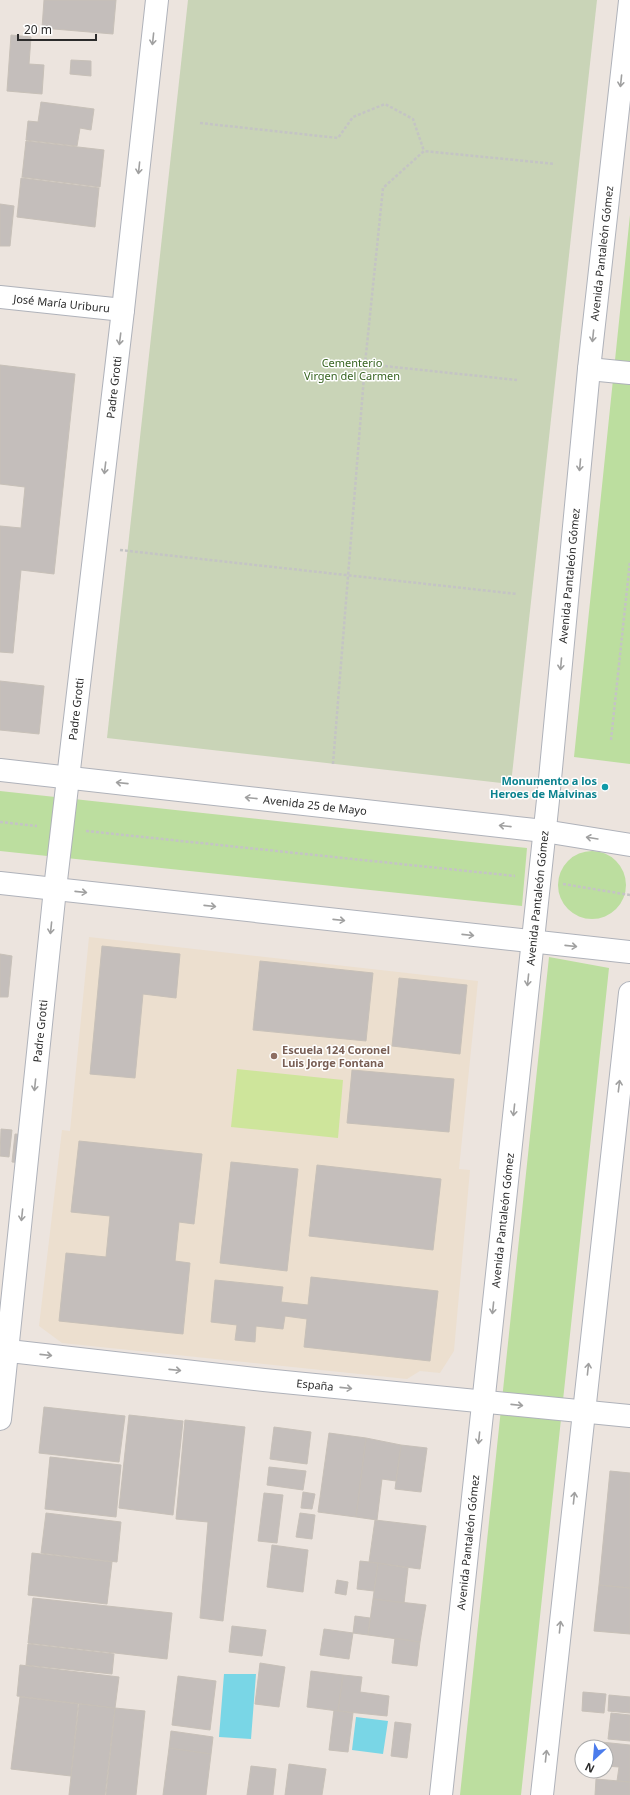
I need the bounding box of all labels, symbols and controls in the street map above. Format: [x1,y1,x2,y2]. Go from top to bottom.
scale bar [18,16,96,42]
text: 20 m [24,21,52,38]
one-way arrow [149,32,156,45]
one-way arrow [617,75,625,88]
one-way arrow [135,161,143,174]
street label: Avenida Pantaleón Gómez [586,185,616,322]
street label: José María Uriburu [12,290,111,316]
one-way arrow [589,329,596,342]
one-way arrow [116,332,124,345]
street label: Padre Grotti [102,355,125,419]
park label: Cementerio Virgen del Carmen [304,355,400,383]
one-way arrow [576,458,583,471]
one-way arrow [101,461,109,474]
street label: Avenida Pantaleón Gómez [555,507,583,644]
one-way arrow [557,657,564,670]
street label: Padre Grotti [65,677,87,741]
place label: Monumento a los Heroes de Malvinas [490,773,597,801]
one-way arrow [116,779,129,787]
marker: Monumento a los Heroes de Malvinas [600,782,610,792]
street label: Avenida 25 de Mayo [263,792,368,818]
one-way arrow [245,794,258,802]
one-way arrow [499,823,512,830]
street label: Avenida Pantaleón Gómez [522,830,552,966]
one-way arrow [585,834,598,842]
one-way arrow [74,888,87,896]
one-way arrow [203,902,216,910]
one-way arrow [332,917,345,924]
one-way arrow [48,921,55,934]
one-way arrow [461,931,474,938]
one-way arrow [564,942,577,949]
one-way arrow [525,973,532,986]
street label: Padre Grotti [29,999,50,1063]
place label: Escuela 124 Coronel Luis Jorge Fontana [282,1042,390,1070]
marker: Escuela 124 Coronel Luis Jorge Fontana [269,1051,279,1061]
one-way arrow [31,1078,39,1091]
one-way arrow [615,1080,623,1093]
one-way arrow [511,1103,518,1116]
street label: Avenida Pantaleón Gómez [488,1152,517,1289]
one-way arrow [18,1208,25,1221]
one-way arrow [489,1302,497,1315]
one-way arrow [39,1351,52,1359]
one-way arrow [584,1362,592,1375]
one-way arrow [168,1366,181,1374]
street label: España [296,1375,334,1394]
one-way arrow [339,1384,352,1392]
one-way arrow [510,1402,523,1409]
one-way arrow [475,1431,483,1444]
street label: Avenida Pantaleón Gómez [453,1474,482,1611]
one-way arrow [570,1492,578,1505]
one-way arrow [556,1621,564,1634]
north arrow [574,1739,614,1779]
one-way arrow [542,1750,550,1763]
text: N [582,1760,597,1777]

